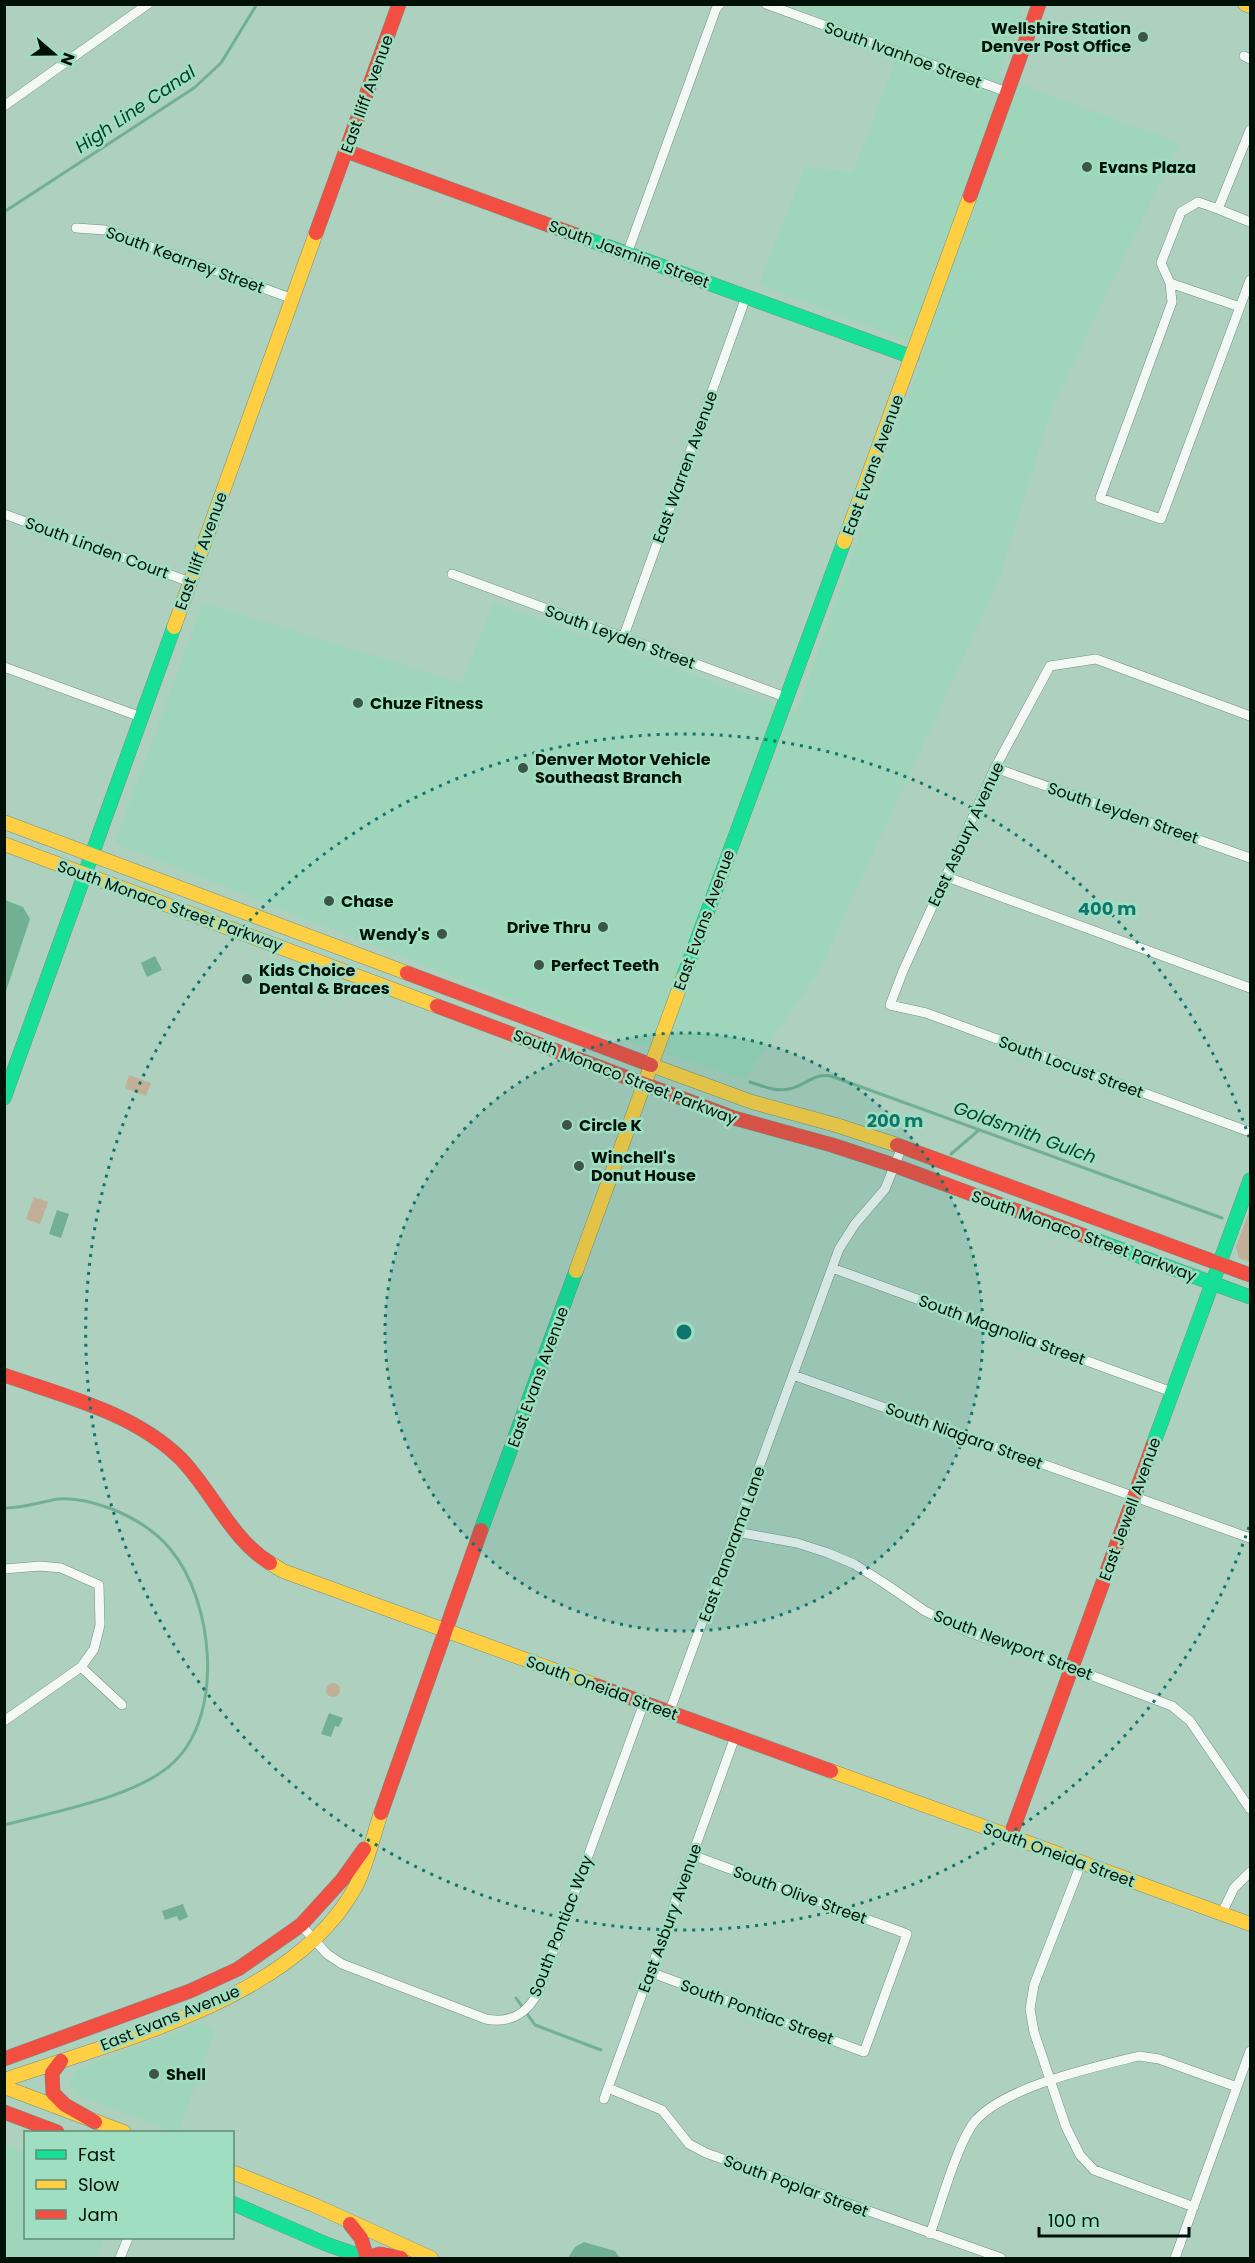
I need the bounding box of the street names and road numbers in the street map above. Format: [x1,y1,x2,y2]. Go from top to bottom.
street label: South Ivanhoe Street [821,16,985,94]
street label: East Iliff Avenue [335,32,399,156]
street label: South Jasmine Street [545,214,713,294]
street label: South Kearney Street [103,221,267,299]
street label: East Warren Avenue [647,388,723,546]
street label: East Evans Avenue [837,391,909,539]
street label: East Iliff Avenue [169,489,233,613]
street label: South Linden Court [22,511,172,585]
street label: South Leyden Street [542,599,698,675]
street label: East Asbury Avenue [922,758,1010,910]
street label: South Leyden Street [1044,776,1202,850]
street label: East Evans Avenue [668,846,740,994]
street label: South Monaco Street Parkway [54,855,286,957]
street label: South Monaco Street Parkway [510,1024,740,1130]
street label: South Locust Street [995,1030,1147,1104]
street label: South Monaco Street Parkway [968,1185,1200,1287]
street label: South Magnolia Street [915,1289,1089,1371]
street label: East Evans Avenue [502,1303,574,1451]
street label: South Niagara Street [882,1397,1046,1475]
street label: East Jewell Avenue [1093,1434,1167,1584]
street label: East Panorama Lane [693,1463,771,1625]
street label: South Newport Street [930,1604,1096,1686]
street label: South Oneida Street [523,1650,681,1726]
street label: South Oneida Street [980,1817,1138,1893]
street label: East Asbury Avenue [632,1840,708,1996]
street label: South Pontiac Way [523,1852,599,2000]
street label: South Olive Street [730,1860,870,1930]
street label: South Pontiac Street [677,1974,837,2050]
street label: East Evans Avenue [97,1980,243,2056]
street label: South Poplar Street [720,2149,872,2223]

